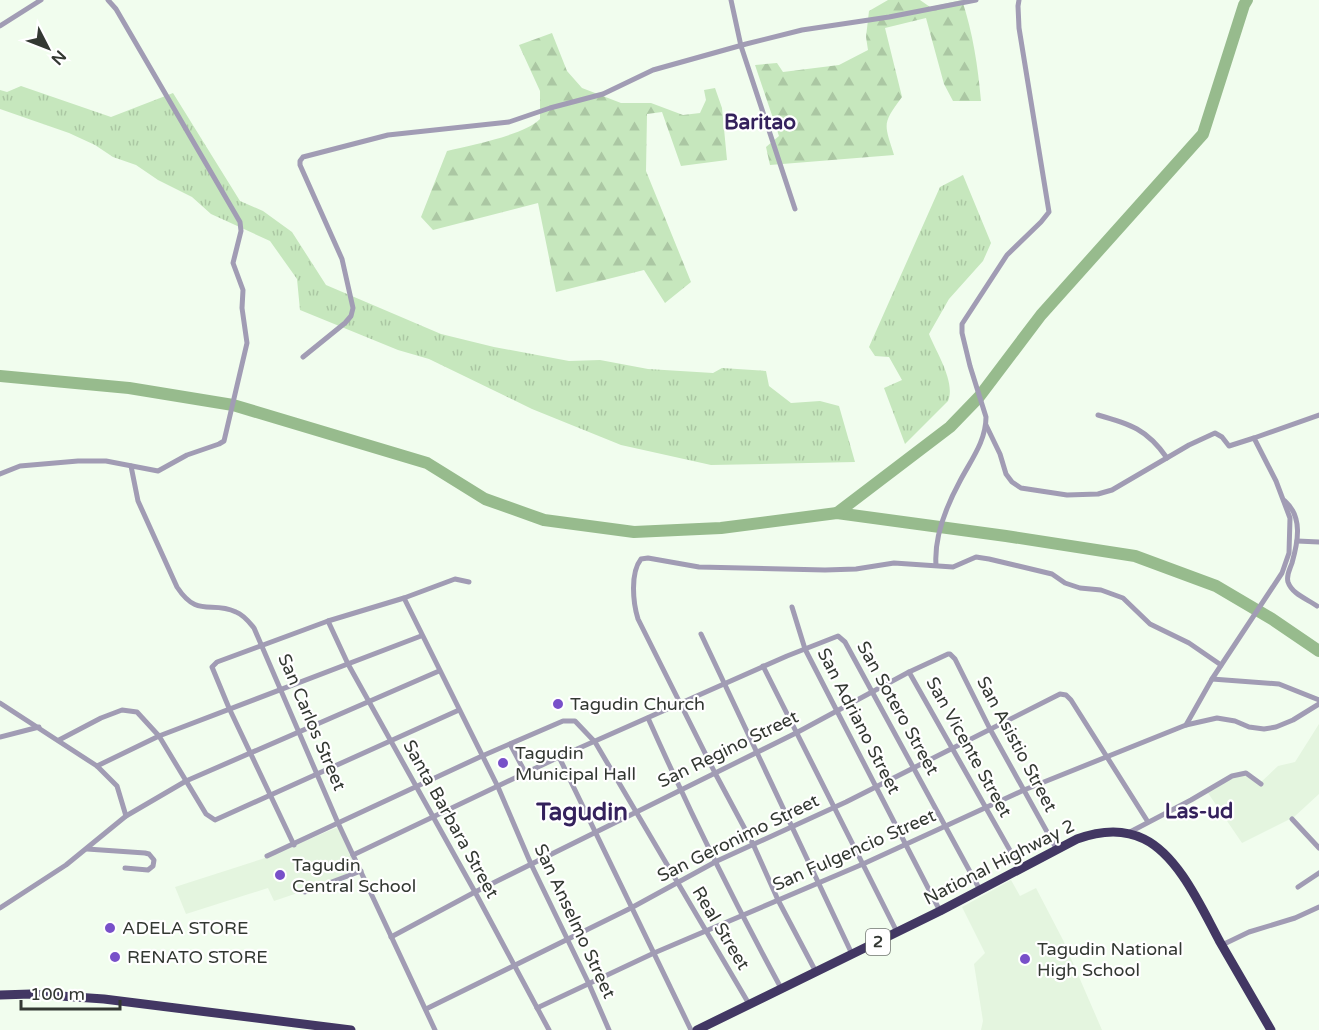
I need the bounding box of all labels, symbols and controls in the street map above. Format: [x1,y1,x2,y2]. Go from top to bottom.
north arrow [18,18,78,78]
text: N [47,46,70,69]
district label: Baritao [724,110,796,135]
street label: San Sotero Street [852,637,944,779]
street label: San Adriano Street [813,644,905,798]
street label: San Carlos Street [273,650,351,794]
street label: San Asistio Street [972,672,1062,816]
street label: San Vicente Street [921,673,1017,821]
place label: Tagudin Church [570,693,705,715]
marker: Tagudin Church [551,697,565,711]
street label: San Regino Street [654,705,802,793]
street label: Santa Barbara Street [398,736,504,902]
place label: Tagudin Municipal Hall [515,742,636,785]
marker: Tagudin Municipal Hall [496,756,510,770]
street label: San Geronimo Street [654,789,823,887]
district label: Tagudin [535,798,628,827]
district label: Las-ud [1165,799,1233,824]
street label: San Fulgencio Street [769,804,939,896]
street label: National Highway 2 [920,814,1078,910]
street label: San Anselmo Street [530,840,621,1002]
place label: Tagudin Central School [292,854,416,897]
marker: Tagudin Central School [273,868,287,882]
street label: Real Street [687,882,755,974]
place label: ADELA STORE [122,917,248,939]
marker: ADELA STORE [103,921,117,935]
road number: 2 [866,929,890,955]
place label: Tagudin National High School [1037,938,1183,981]
place label: RENATO STORE [127,946,268,968]
marker: RENATO STORE [108,950,122,964]
marker: Tagudin National High School [1018,952,1032,966]
scale bar [21,973,120,1011]
text: 100 m [30,983,85,1005]

